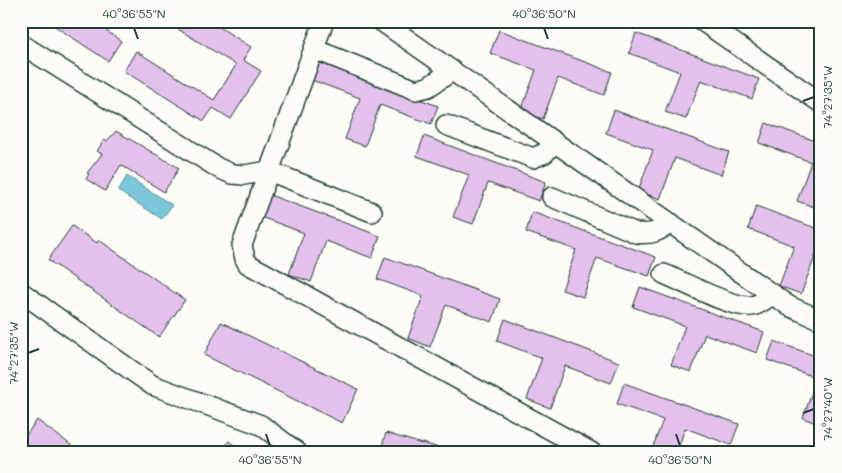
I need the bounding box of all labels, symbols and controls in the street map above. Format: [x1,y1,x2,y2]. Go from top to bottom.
text: 40°36'55"N [102,5,166,21]
text: 40°36'50"N [512,5,576,21]
text: 74°27'35"W [819,65,835,129]
text: 74°27'35"W [5,321,21,385]
text: 74°27'40"W [819,377,835,441]
text: 40°36'55"N [238,451,302,467]
text: 40°36'50"N [648,451,712,467]

